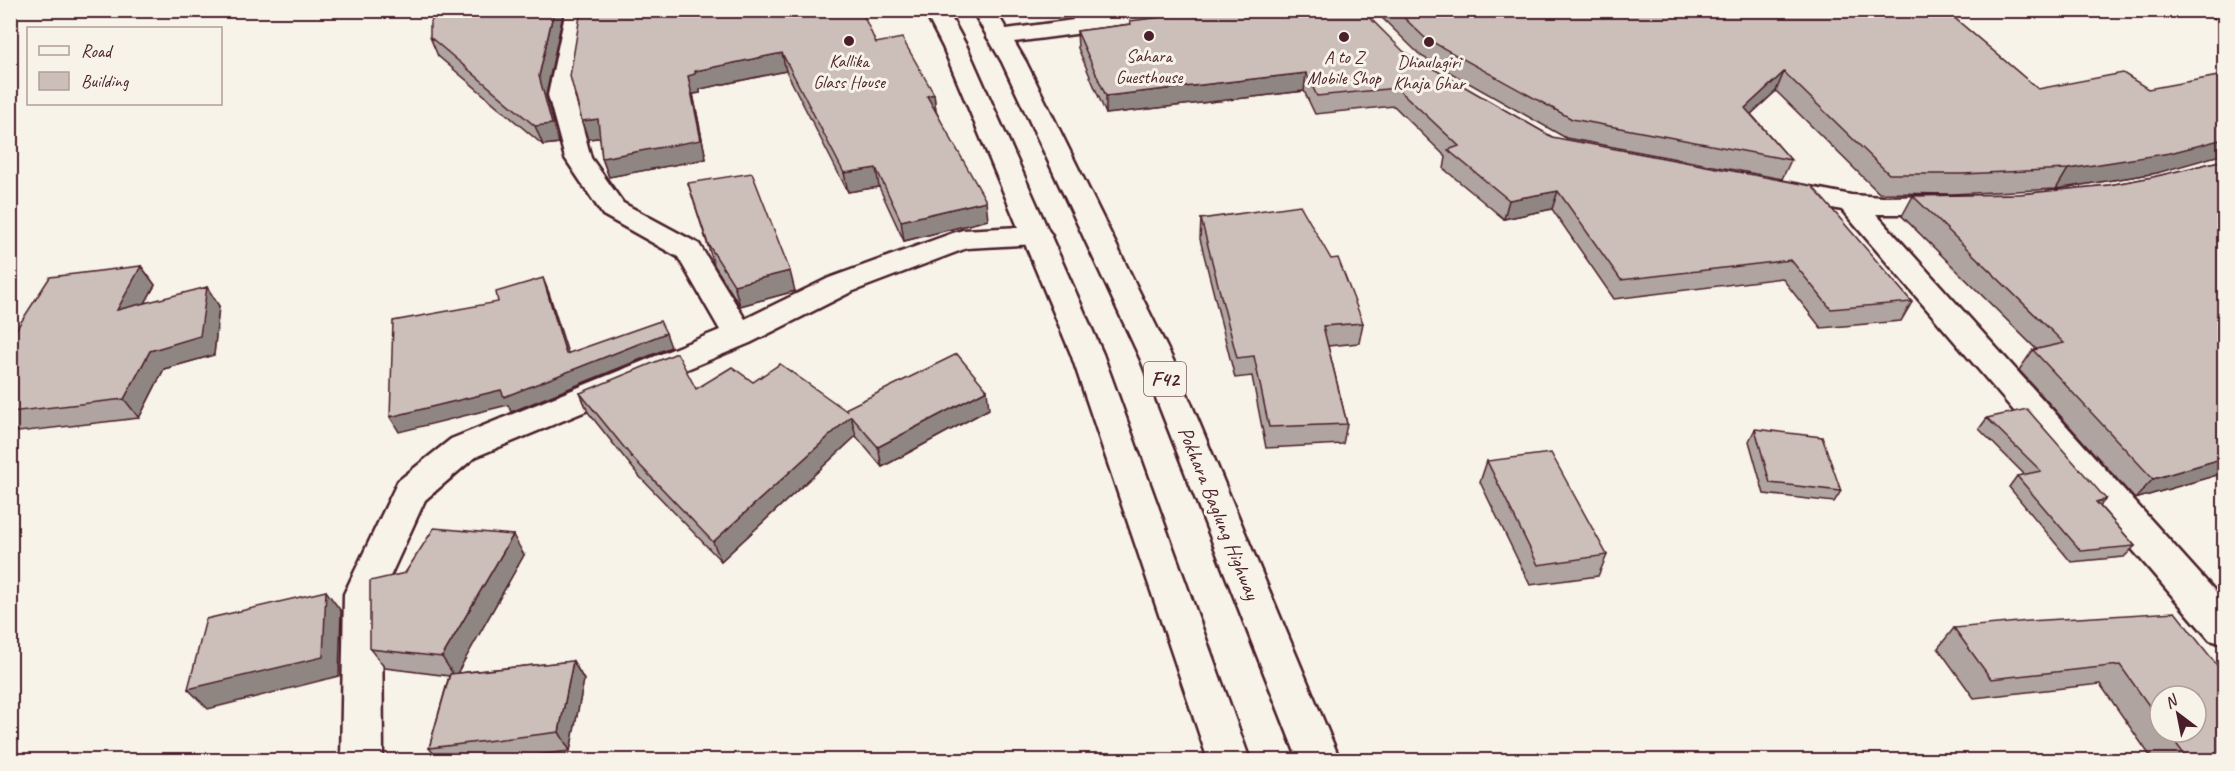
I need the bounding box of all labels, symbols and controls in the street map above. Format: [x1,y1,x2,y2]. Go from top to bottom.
legend [27,27,222,105]
marker: Sahara Guesthouse [1142,29,1156,43]
marker: A to Z Mobile Shop [1337,30,1351,44]
marker: Kallika Glass House [842,34,856,48]
marker: Dhaulagiri Khaja Ghar [1422,35,1436,49]
text: Road [81,40,114,62]
place label: Sahara Guesthouse [1116,45,1183,88]
place label: A to Z Mobile Shop [1307,46,1382,89]
place label: Kallika Glass House [813,50,886,93]
place label: Dhaulagiri Khaja Ghar [1393,51,1467,94]
text: Building [81,70,130,92]
road number: F42 [1144,362,1186,396]
street label: Pokhara Baglung Highway [1172,423,1266,605]
north arrow [2148,684,2208,744]
text: N [2161,689,2183,713]

